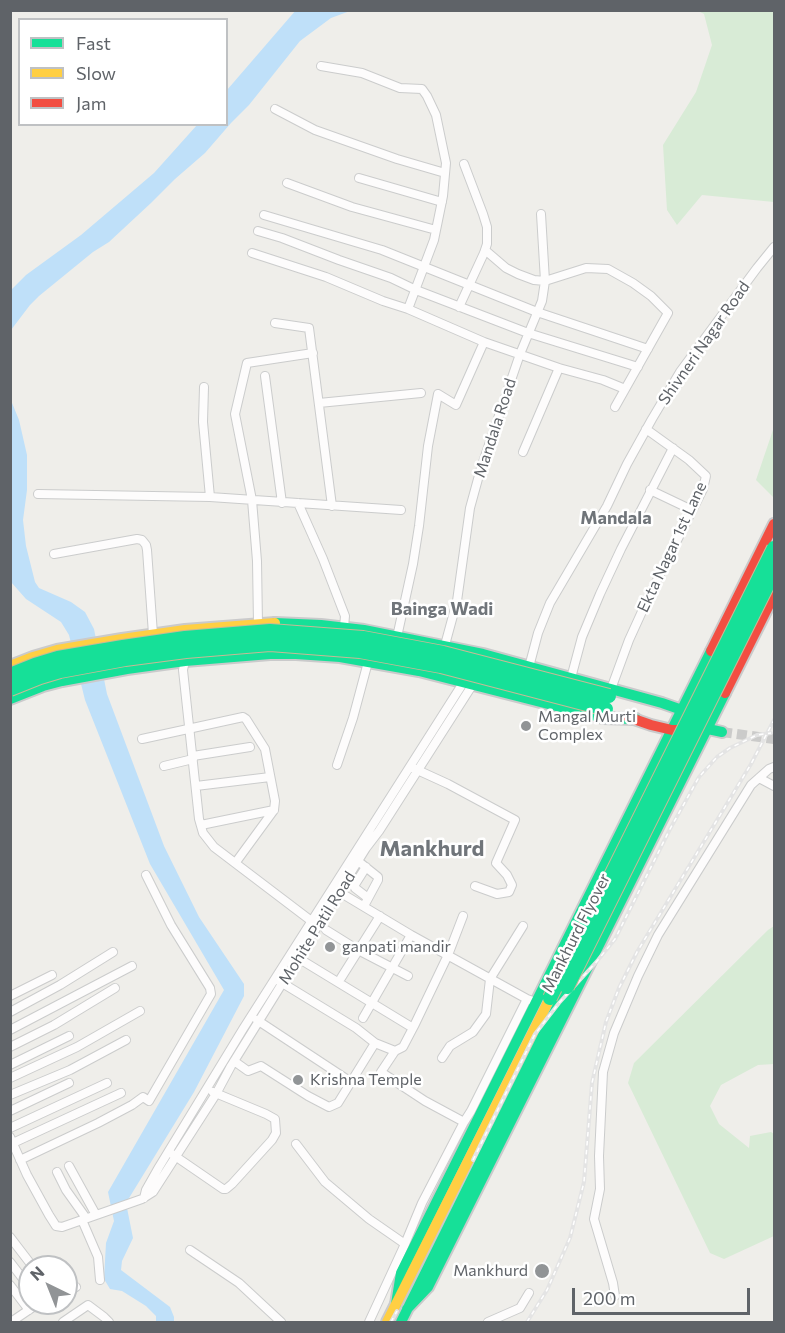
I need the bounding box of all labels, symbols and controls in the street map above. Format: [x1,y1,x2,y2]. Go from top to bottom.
legend [18,18,228,126]
text: Fast [76,32,111,54]
text: Slow [76,62,116,84]
text: Jam [76,92,106,114]
street label: Shivneri Nagar Road [654,278,754,408]
street label: Mandala Road [470,376,520,480]
street label: Ekta Nagar 1st Lane [633,479,711,615]
district label: Mandala [580,507,652,529]
district label: Bainga Wadi [391,598,493,620]
place label: Mangal Murti Complex [538,707,636,745]
marker: Mangal Murti Complex [519,719,533,733]
district label: Mankhurd [380,836,484,862]
street label: Mohite Patil Road [275,868,359,988]
street label: Mankhurd Flyover [538,870,614,996]
place label: ganpati mandir [342,937,451,957]
marker: ganpati mandir [323,940,337,954]
place label: Krishna Temple [310,1070,422,1090]
marker: Krishna Temple [291,1073,305,1087]
north arrow [18,1255,78,1315]
place label: Mankhurd [453,1261,528,1281]
text: N [26,1262,48,1284]
marker: Mankhurd [533,1262,551,1280]
scale bar [575,1276,754,1314]
text: 200 m [583,1287,636,1309]

